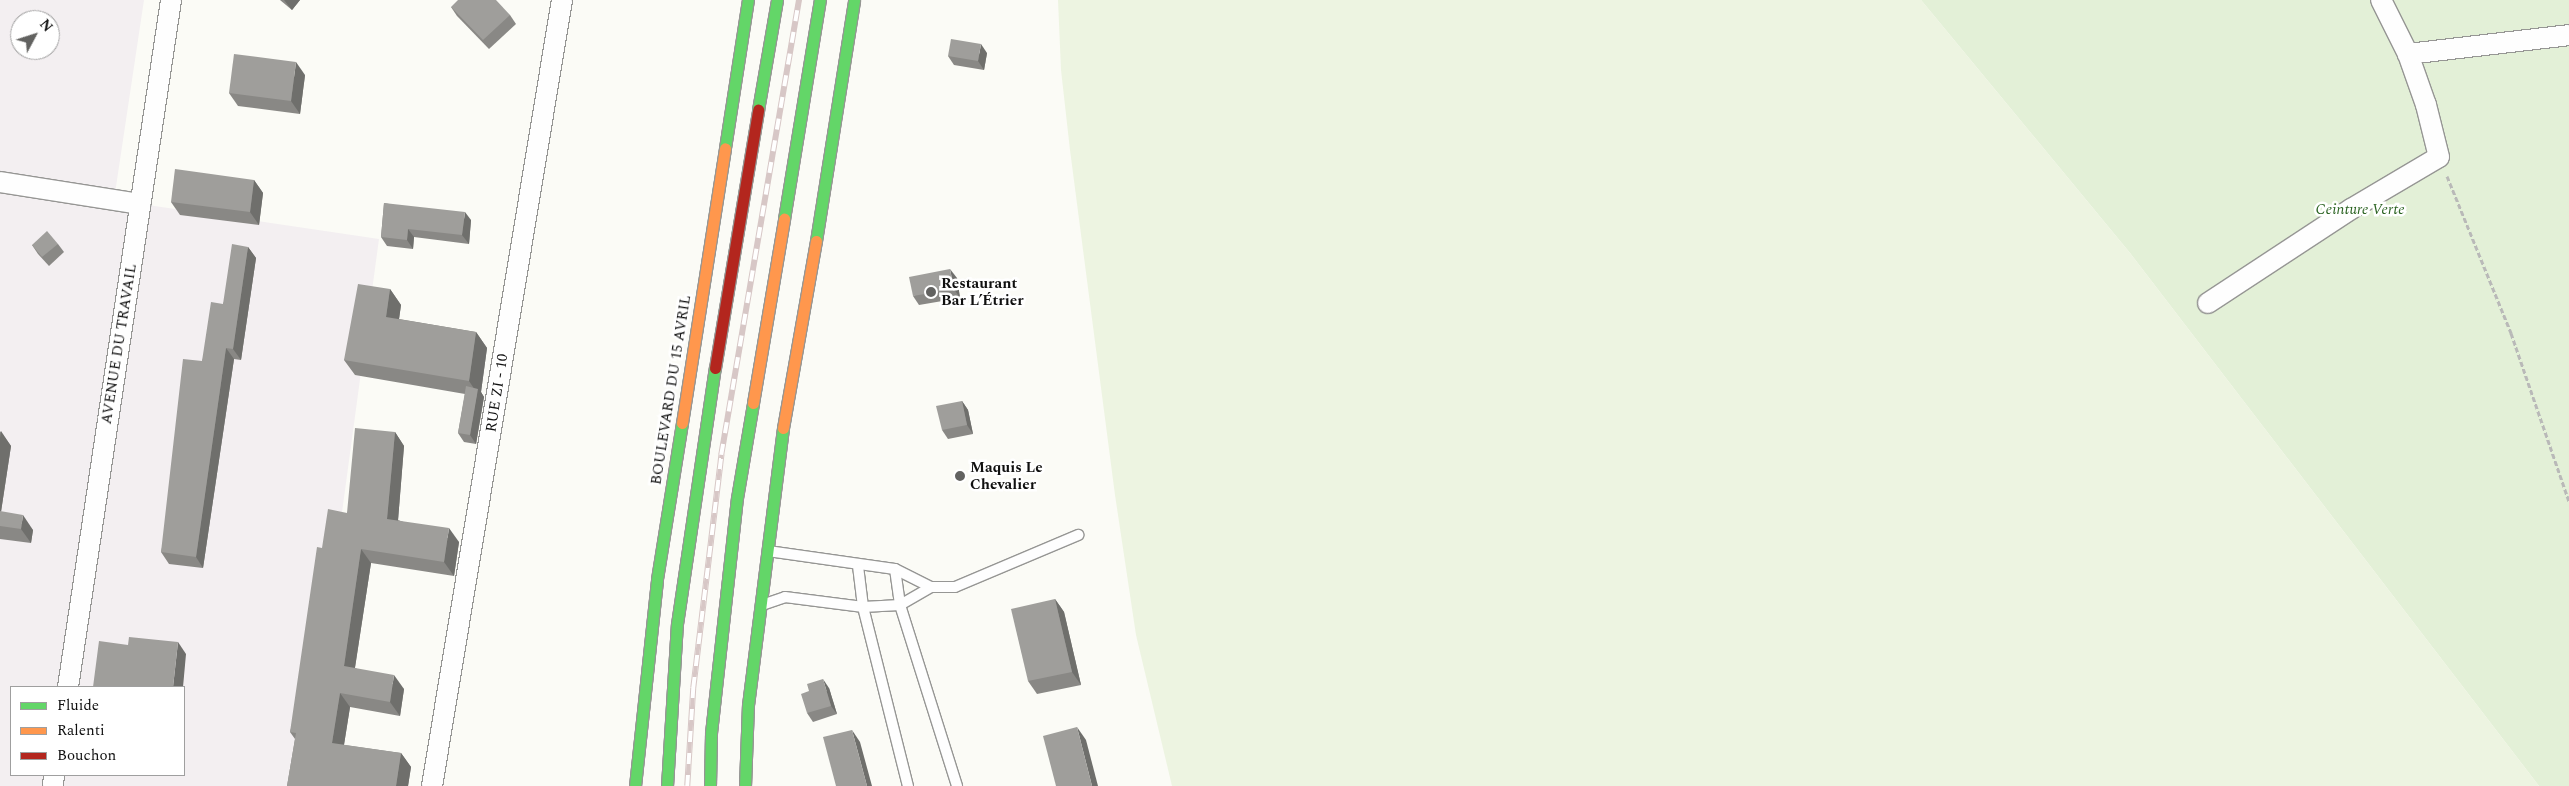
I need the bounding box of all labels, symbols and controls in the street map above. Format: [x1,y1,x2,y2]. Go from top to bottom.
north arrow [10,10,60,60]
text: N [34,15,58,37]
park label: Ceinture Verte [2315,201,2405,219]
street label: AVENUE DU TRAVAIL [97,262,141,426]
place label: Restaurant Bar L’Étrier [941,274,1024,309]
marker: Restaurant Bar L’Étrier [925,286,937,298]
street label: BOULEVARD DU 15 AVRIL [647,294,695,486]
street label: RUE ZI - 10 [482,353,512,433]
place label: Maquis Le Chevalier [970,458,1043,493]
marker: Maquis Le Chevalier [954,470,966,482]
legend [10,686,185,776]
text: Fluide [57,694,99,717]
text: Ralenti [57,719,105,742]
text: Bouchon [57,744,116,767]

